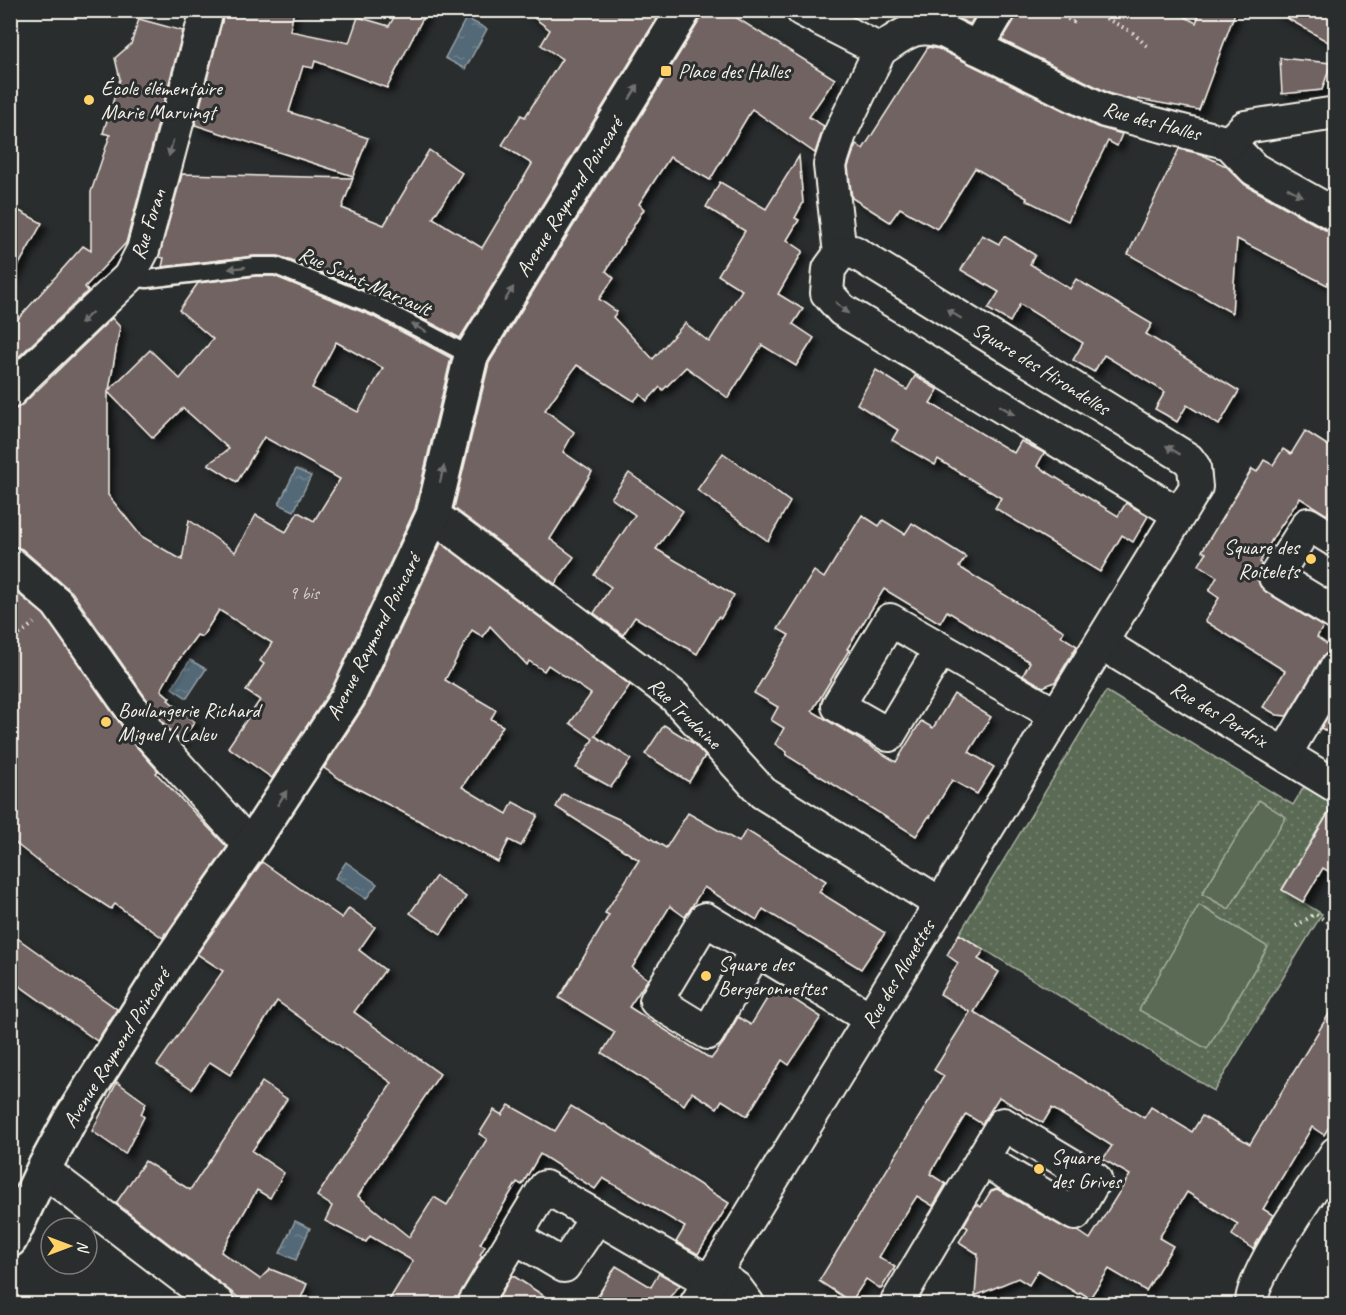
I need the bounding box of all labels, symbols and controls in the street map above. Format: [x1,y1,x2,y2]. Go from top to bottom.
place label: Place des Halles [678,58,791,84]
marker: Place des Halles [659,64,673,78]
place label: École élémentaire Marie Marvingt [101,75,224,125]
one-way arrow [628,84,639,100]
marker: École élémentaire Marie Marvingt [82,93,96,107]
street label: Rue des Halles [1100,96,1205,147]
street label: Avenue Raymond Poincaré [510,110,630,281]
one-way arrow [165,139,175,157]
street label: Rue Foran [124,185,172,263]
one-way arrow [1286,187,1303,197]
street label: Rue Saint-Marsault [295,240,437,323]
one-way arrow [227,263,246,273]
one-way arrow [503,285,514,302]
one-way arrow [834,301,850,314]
one-way arrow [946,308,962,319]
one-way arrow [80,310,94,324]
street label: Square des Hirondelles [968,315,1116,422]
one-way arrow [410,323,427,333]
one-way arrow [999,405,1015,416]
one-way arrow [1165,444,1181,455]
one-way arrow [438,465,448,484]
place label: Square des Roitelets [1224,534,1301,584]
street label: Avenue Raymond Poincaré [320,547,428,724]
marker: Square des Roitelets [1304,552,1318,566]
house number: 9 bis [289,582,321,604]
street label: Rue Trudaine [643,672,728,755]
street label: Rue des Perdrix [1166,675,1274,754]
place label: Boulangerie Richard Miguel / Laleu [118,697,263,747]
marker: Boulangerie Richard Miguel / Laleu [99,715,113,729]
one-way arrow [276,789,287,806]
street label: Rue des Alouettes [856,914,941,1033]
place label: Square des Bergeronnettes [718,951,828,1001]
street label: Avenue Raymond Poincaré [57,961,177,1132]
marker: Square des Bergeronnettes [699,969,713,983]
place label: Square des Grives [1051,1144,1123,1194]
marker: Square des Grives [1032,1162,1046,1176]
north arrow [39,1216,99,1276]
text: N [73,1241,93,1254]

